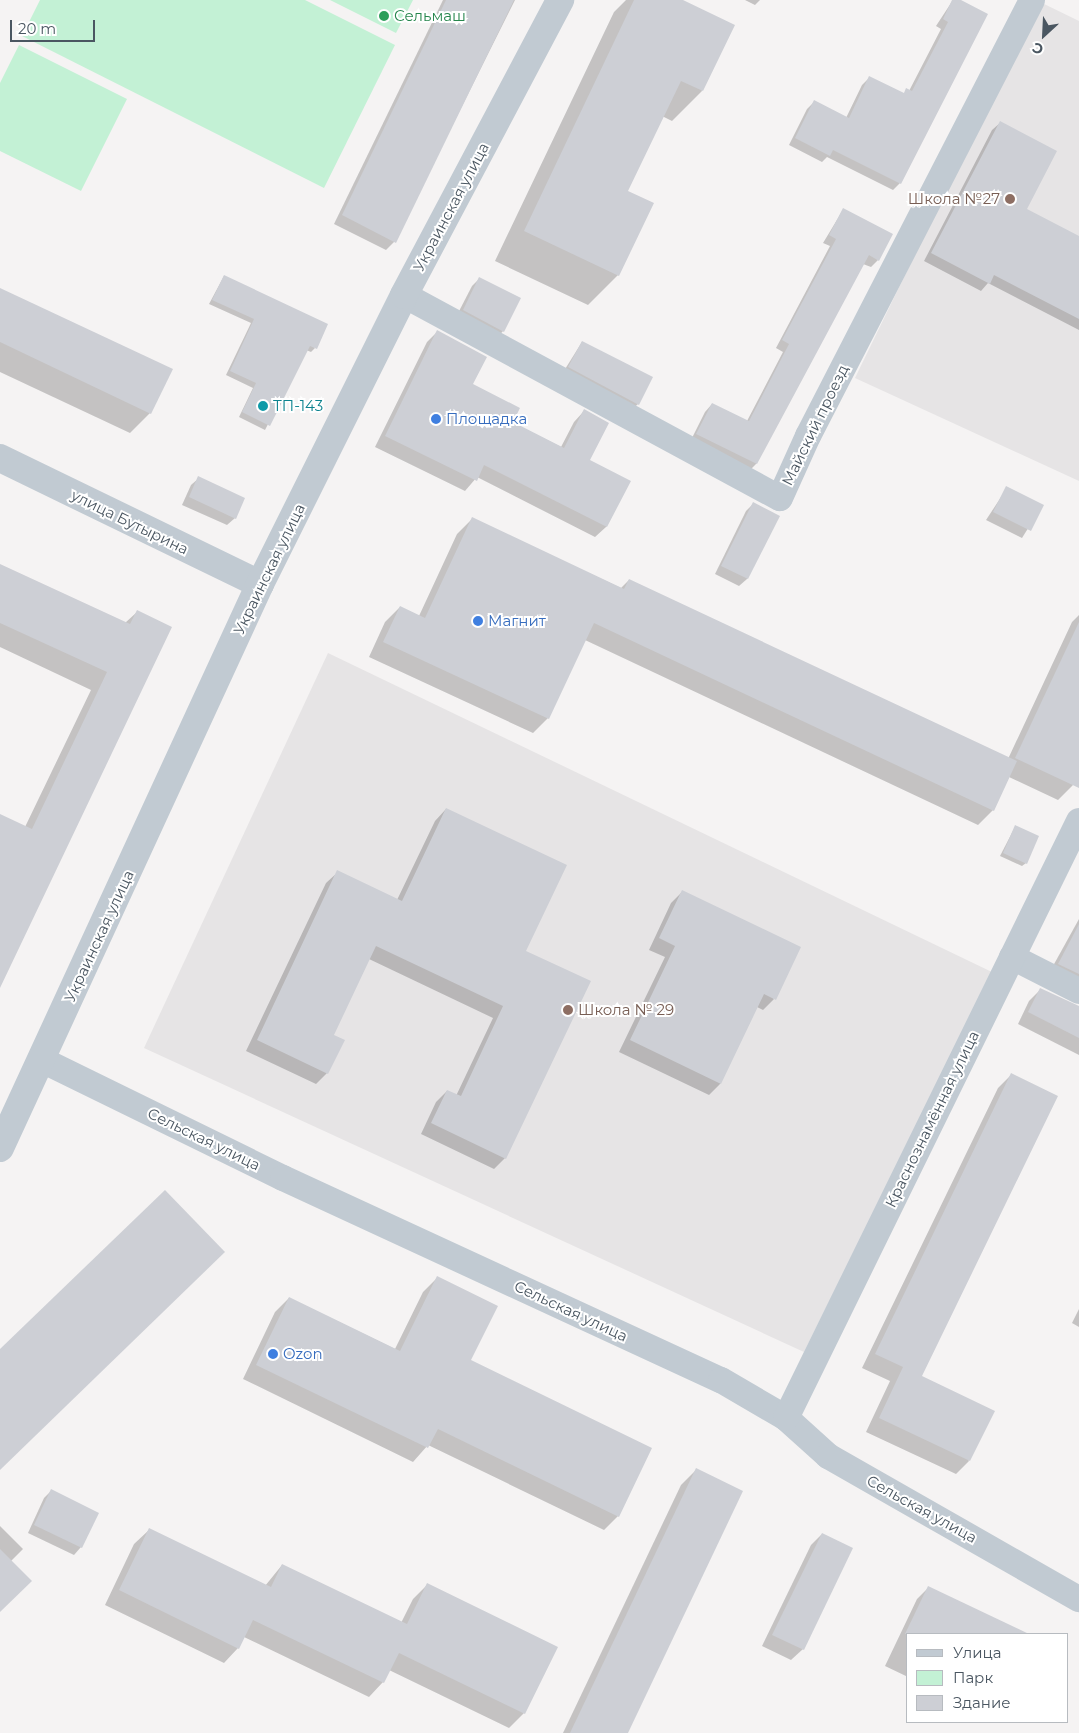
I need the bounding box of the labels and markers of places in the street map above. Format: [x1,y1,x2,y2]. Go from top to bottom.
place label: Сельмаш [394,7,466,25]
marker: Сельмаш [378,10,390,22]
place label: Школа №27 [908,190,1000,208]
marker: Школа №27 [1004,193,1016,205]
place label: ТП-143 [273,397,323,415]
marker: ТП-143 [257,400,269,412]
place label: Площадка [446,410,527,428]
marker: Площадка [430,413,442,425]
place label: Магнит [488,612,546,630]
marker: Магнит [472,615,484,627]
place label: Школа № 29 [578,1001,674,1019]
marker: Школа № 29 [562,1004,574,1016]
place label: Ozon [283,1345,323,1363]
marker: Ozon [267,1348,279,1360]

